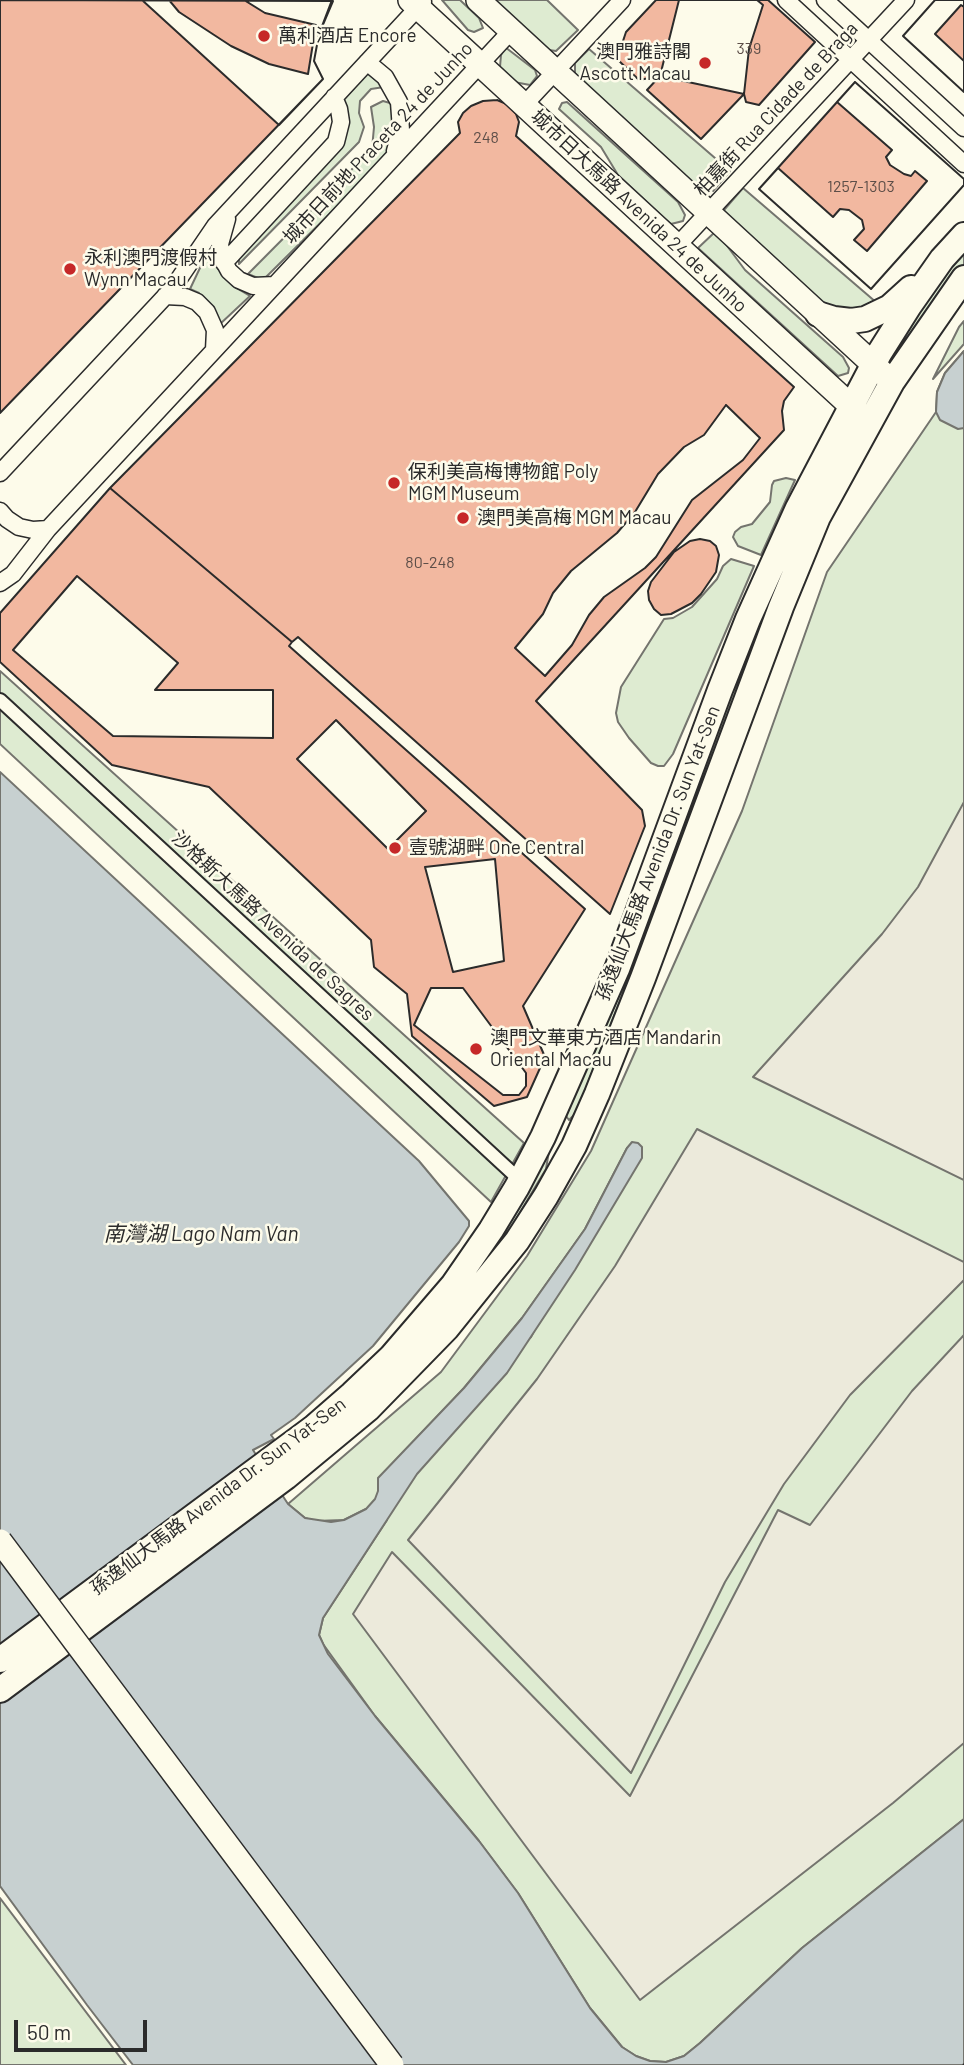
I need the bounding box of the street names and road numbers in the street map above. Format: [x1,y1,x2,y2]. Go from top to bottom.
street label: 柏嘉街 Rua Cidade de Braga [689,17,863,201]
street label: 城市日前地 Praceta 24 de Junho [278,37,478,249]
street label: 城市日大馬路 Avenida 24 de Junho [526,105,752,317]
street label: 孫逸仙大馬路 Avenida Dr. Sun Yat-Sen [591,702,725,1004]
street label: 沙格斯大馬路 Avenida de Sagres [167,826,379,1026]
street label: 孫逸仙大馬路 Avenida Dr. Sun Yat-Sen [86,1392,350,1600]

